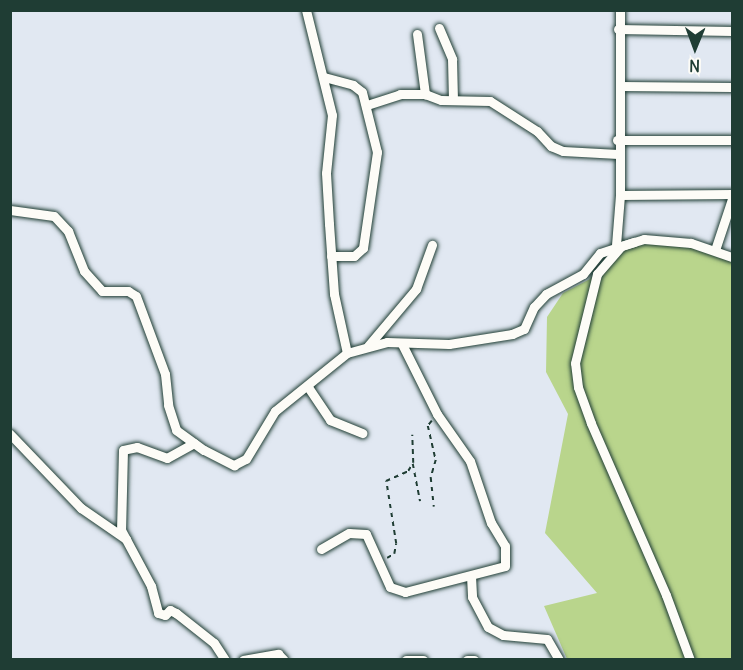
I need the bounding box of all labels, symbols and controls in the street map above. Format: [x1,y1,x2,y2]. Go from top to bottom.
north arrow [665,18,725,78]
text: N [689,56,700,76]

